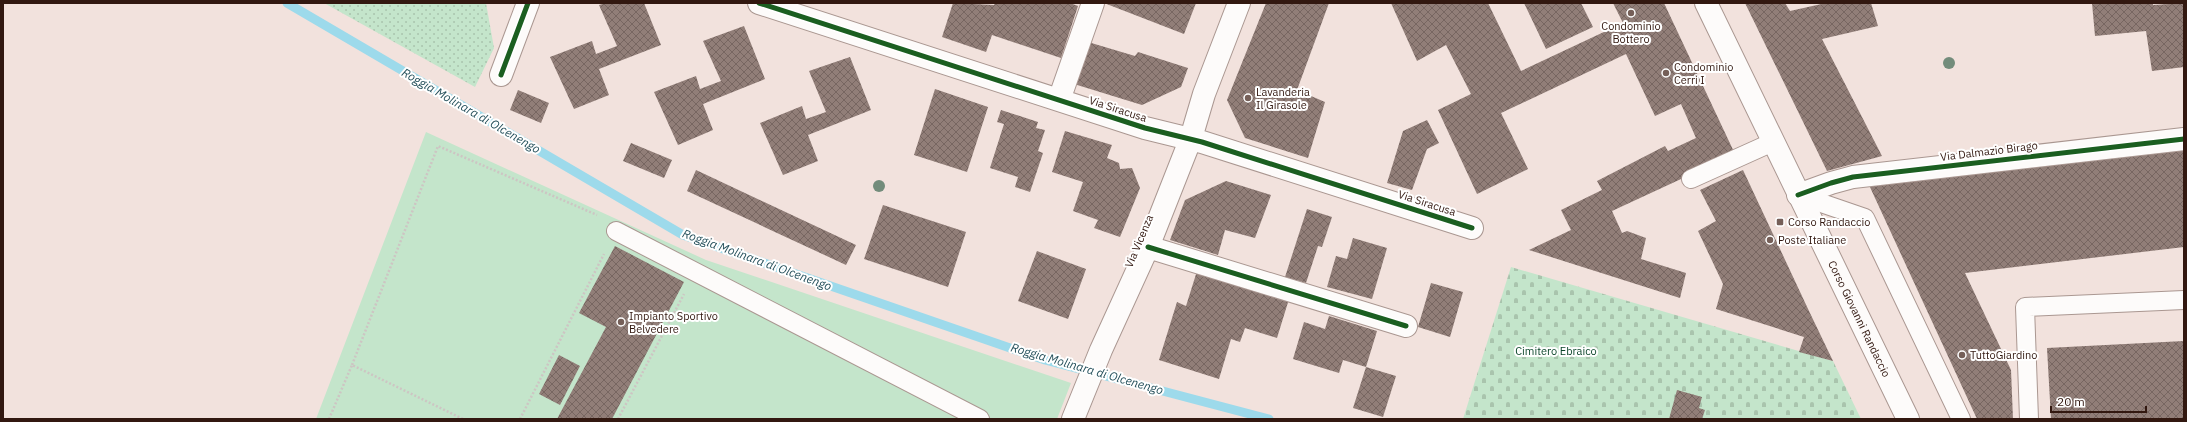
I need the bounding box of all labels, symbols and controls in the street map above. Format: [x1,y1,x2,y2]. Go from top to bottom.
marker: Condominio Bottero [1626,8,1636,18]
place label: Condominio Bottero [1601,19,1661,46]
place label: Condominio Cerri I [1674,60,1733,87]
water label: Roggia Molinara di Olcenengo [399,65,544,157]
marker: Condominio Cerri I [1661,68,1671,78]
place label: Lavanderia Il Girasole [1256,85,1310,112]
street label: Via Siracusa [1087,93,1149,125]
marker: Lavanderia Il Girasole [1243,93,1253,103]
street label: Via Dalmazio Birago [1940,138,2038,164]
street label: Via Siracusa [1396,187,1458,219]
street label: Via Vicenza [1122,212,1156,270]
place label: Corso Randaccio [1788,215,1870,229]
marker: Corso Randaccio [1775,217,1785,227]
water label: Roggia Molinara di Olcenengo [680,226,834,294]
place label: Poste Italiane [1778,233,1846,247]
marker: Poste Italiane [1765,235,1775,245]
street label: Corso Giovanni Randaccio [1825,258,1894,379]
place label: Impianto Sportivo Belvedere [629,309,718,336]
marker: Impianto Sportivo Belvedere [616,317,626,327]
water label: Roggia Molinara di Olcenengo [1009,340,1165,398]
park label: Cimitero Ebraico [1515,344,1597,358]
place label: TuttoGiardino [1970,348,2038,362]
marker: TuttoGiardino [1957,350,1967,360]
scale bar [2051,388,2146,414]
text: 20 m [2057,394,2085,409]

